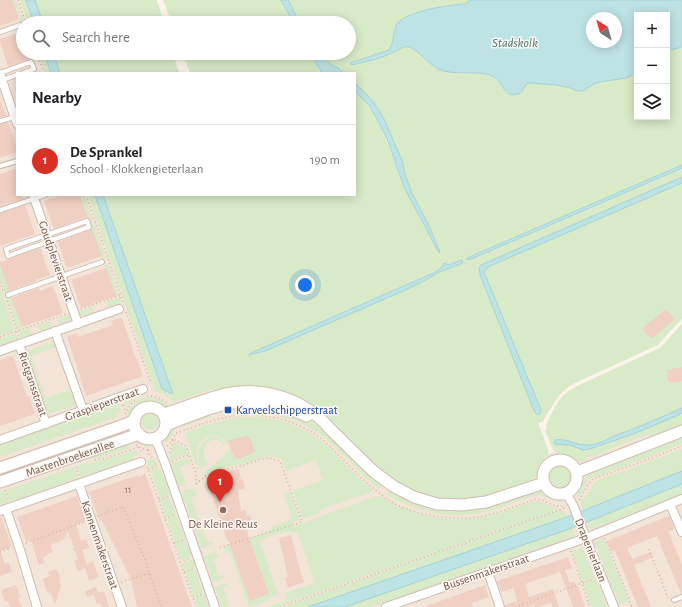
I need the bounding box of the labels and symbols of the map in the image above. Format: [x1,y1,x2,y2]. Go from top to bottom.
north arrow [586,12,622,48]
water label: Stadskolk [492,37,538,50]
street label: Goudplevierstraat [37,219,75,303]
your location [295,275,315,295]
street label: Rietgansstraat [16,350,50,418]
street label: Graspieperstraat [63,385,141,423]
place label: Karveelschipperstraat [236,404,338,416]
marker: Karveelschipperstraat [223,405,233,415]
street label: Mastenbroekerallee [24,437,116,479]
pin: 1 [207,469,233,502]
house number: 11 [125,485,131,495]
street label: Kannenmakerstraat [79,499,121,591]
marker: De Kleine Reus [218,505,228,515]
street label: Drapenierlaan [573,517,609,583]
place label: De Kleine Reus [188,518,258,530]
street label: Bussenmakerstraat [442,552,531,592]

